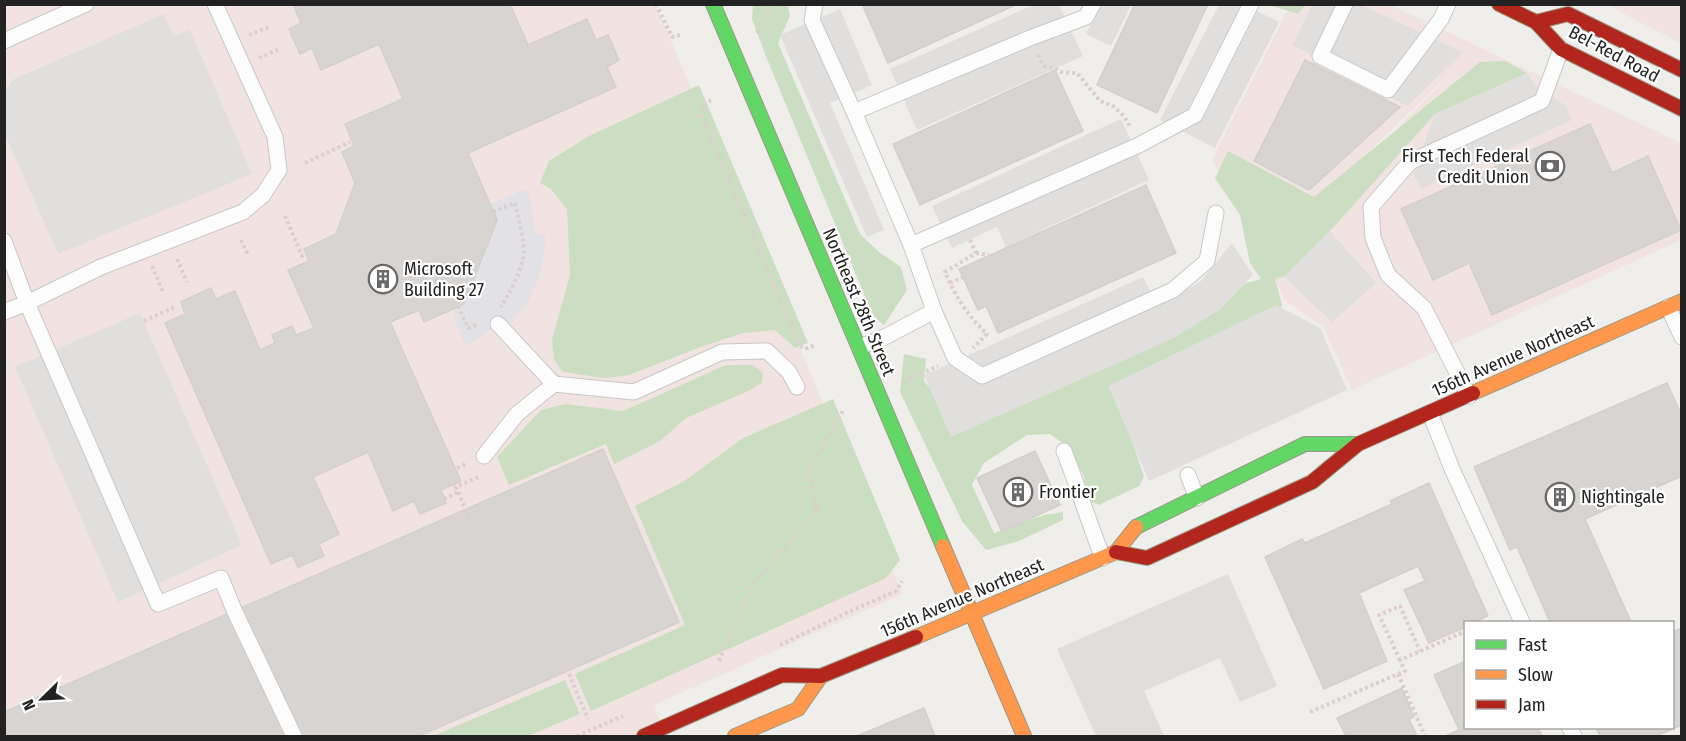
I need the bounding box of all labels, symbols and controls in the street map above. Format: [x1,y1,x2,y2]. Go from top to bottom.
street label: Bel-Red Road [1565,21,1663,87]
place label: First Tech Federal Credit Union [1402,145,1529,188]
bank icon: First Tech Federal Credit Union [1534,150,1566,182]
street label: Northeast 28th Street [818,225,900,379]
place label: Microsoft Building 27 [404,258,484,301]
building icon: Microsoft Building 27 [367,263,399,295]
street label: 156th Avenue Northeast [1429,310,1598,402]
building icon: Frontier [1002,476,1034,508]
place label: Frontier [1039,481,1097,503]
building icon: Nightingale [1544,481,1576,513]
place label: Nightingale [1581,486,1665,508]
street label: 156th Avenue Northeast [877,554,1047,642]
legend [1464,621,1674,729]
text: Fast [1518,634,1547,656]
text: Slow [1518,664,1553,686]
north arrow [12,669,72,729]
text: Jam [1518,694,1546,716]
text: N [18,697,39,713]

